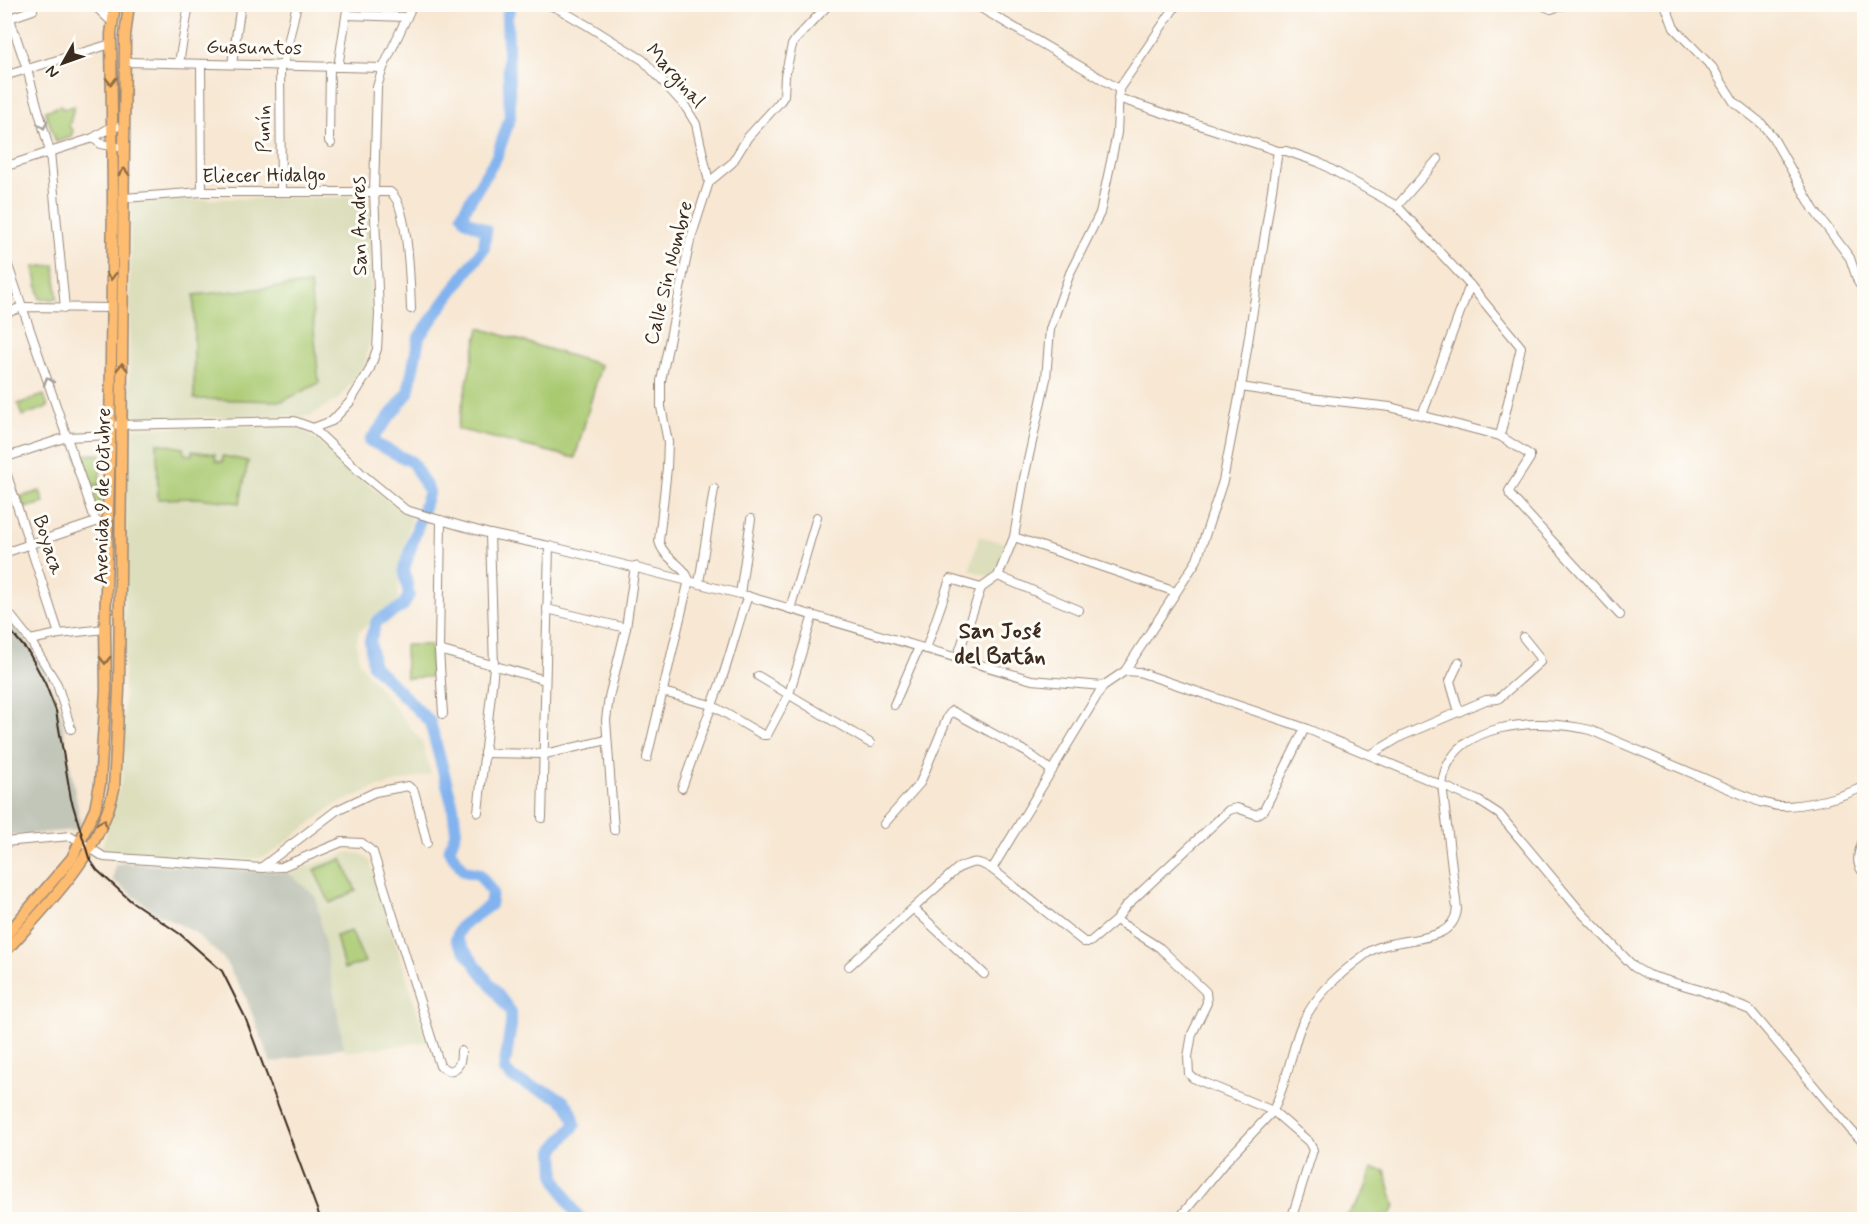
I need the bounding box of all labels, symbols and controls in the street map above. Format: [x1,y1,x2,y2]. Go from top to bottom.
north arrow [33,33,93,93]
street label: Guasuntos [206,34,302,62]
street label: Marginal [638,38,711,115]
text: N [41,61,64,83]
one-way arrow [105,76,117,85]
street label: Punín [251,105,278,153]
one-way arrow [35,120,48,130]
street label: Eliecer Hidalgo [202,161,326,192]
one-way arrow [118,167,130,176]
street label: San Andres [346,176,374,276]
street label: Calle Sin Nombre [638,198,700,348]
one-way arrow [105,271,118,280]
one-way arrow [116,362,128,371]
one-way arrow [43,377,55,387]
street label: Avenida 9 de Octubre [88,407,118,585]
street label: Boyaca [26,512,71,579]
district label: San José del Batán [954,618,1046,671]
one-way arrow [99,655,112,664]
one-way arrow [96,818,108,829]

